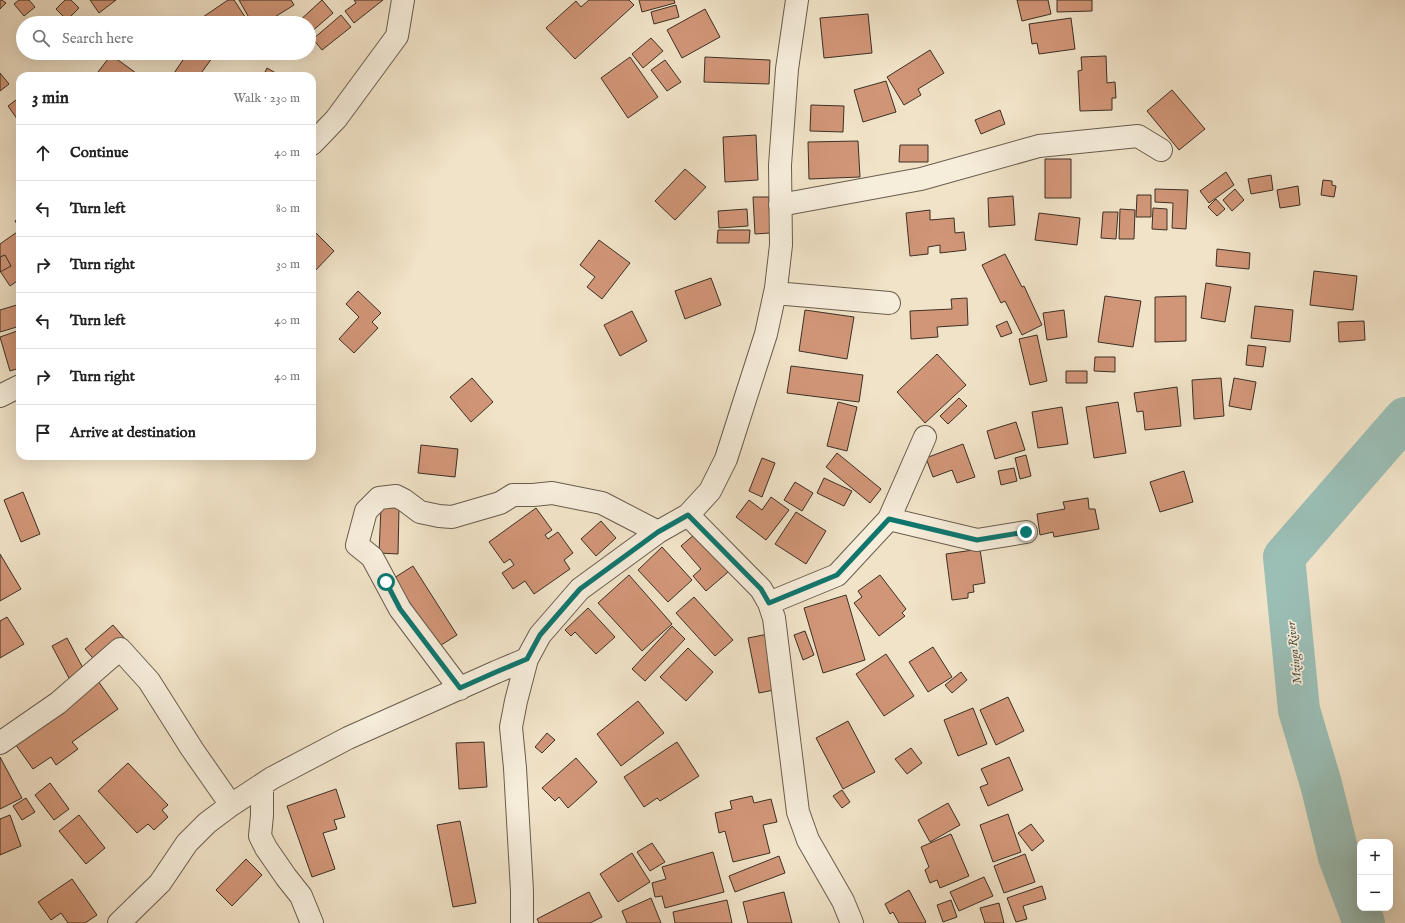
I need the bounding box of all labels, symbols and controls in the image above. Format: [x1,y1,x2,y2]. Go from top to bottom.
search box [16,16,316,60]
icon: search [30,27,52,49]
text: Search here [62,29,133,48]
text: 3 min [32,88,69,109]
text: Walk · 230 m [234,90,300,107]
icon: ahead [32,142,54,164]
text: Continue [70,143,128,162]
text: 40 m [274,144,300,161]
icon: left [32,198,54,220]
text: Turn left [70,199,126,218]
text: 80 m [276,200,300,217]
icon: right [32,254,54,276]
text: Turn right [70,255,135,274]
text: 30 m [276,256,300,273]
icon: left [32,310,54,332]
text: Turn left [70,311,126,330]
text: 40 m [274,312,300,329]
icon: right [32,366,54,388]
text: Turn right [70,367,135,386]
text: 40 m [274,368,300,385]
icon: arrive [32,422,54,444]
text: Arrive at destination [70,423,196,442]
route end [1017,523,1035,541]
route start [377,573,395,591]
water label: Mzinga River [1284,620,1306,685]
map controls [1357,839,1393,911]
button: + [1357,839,1393,875]
button: − [1357,875,1393,911]

